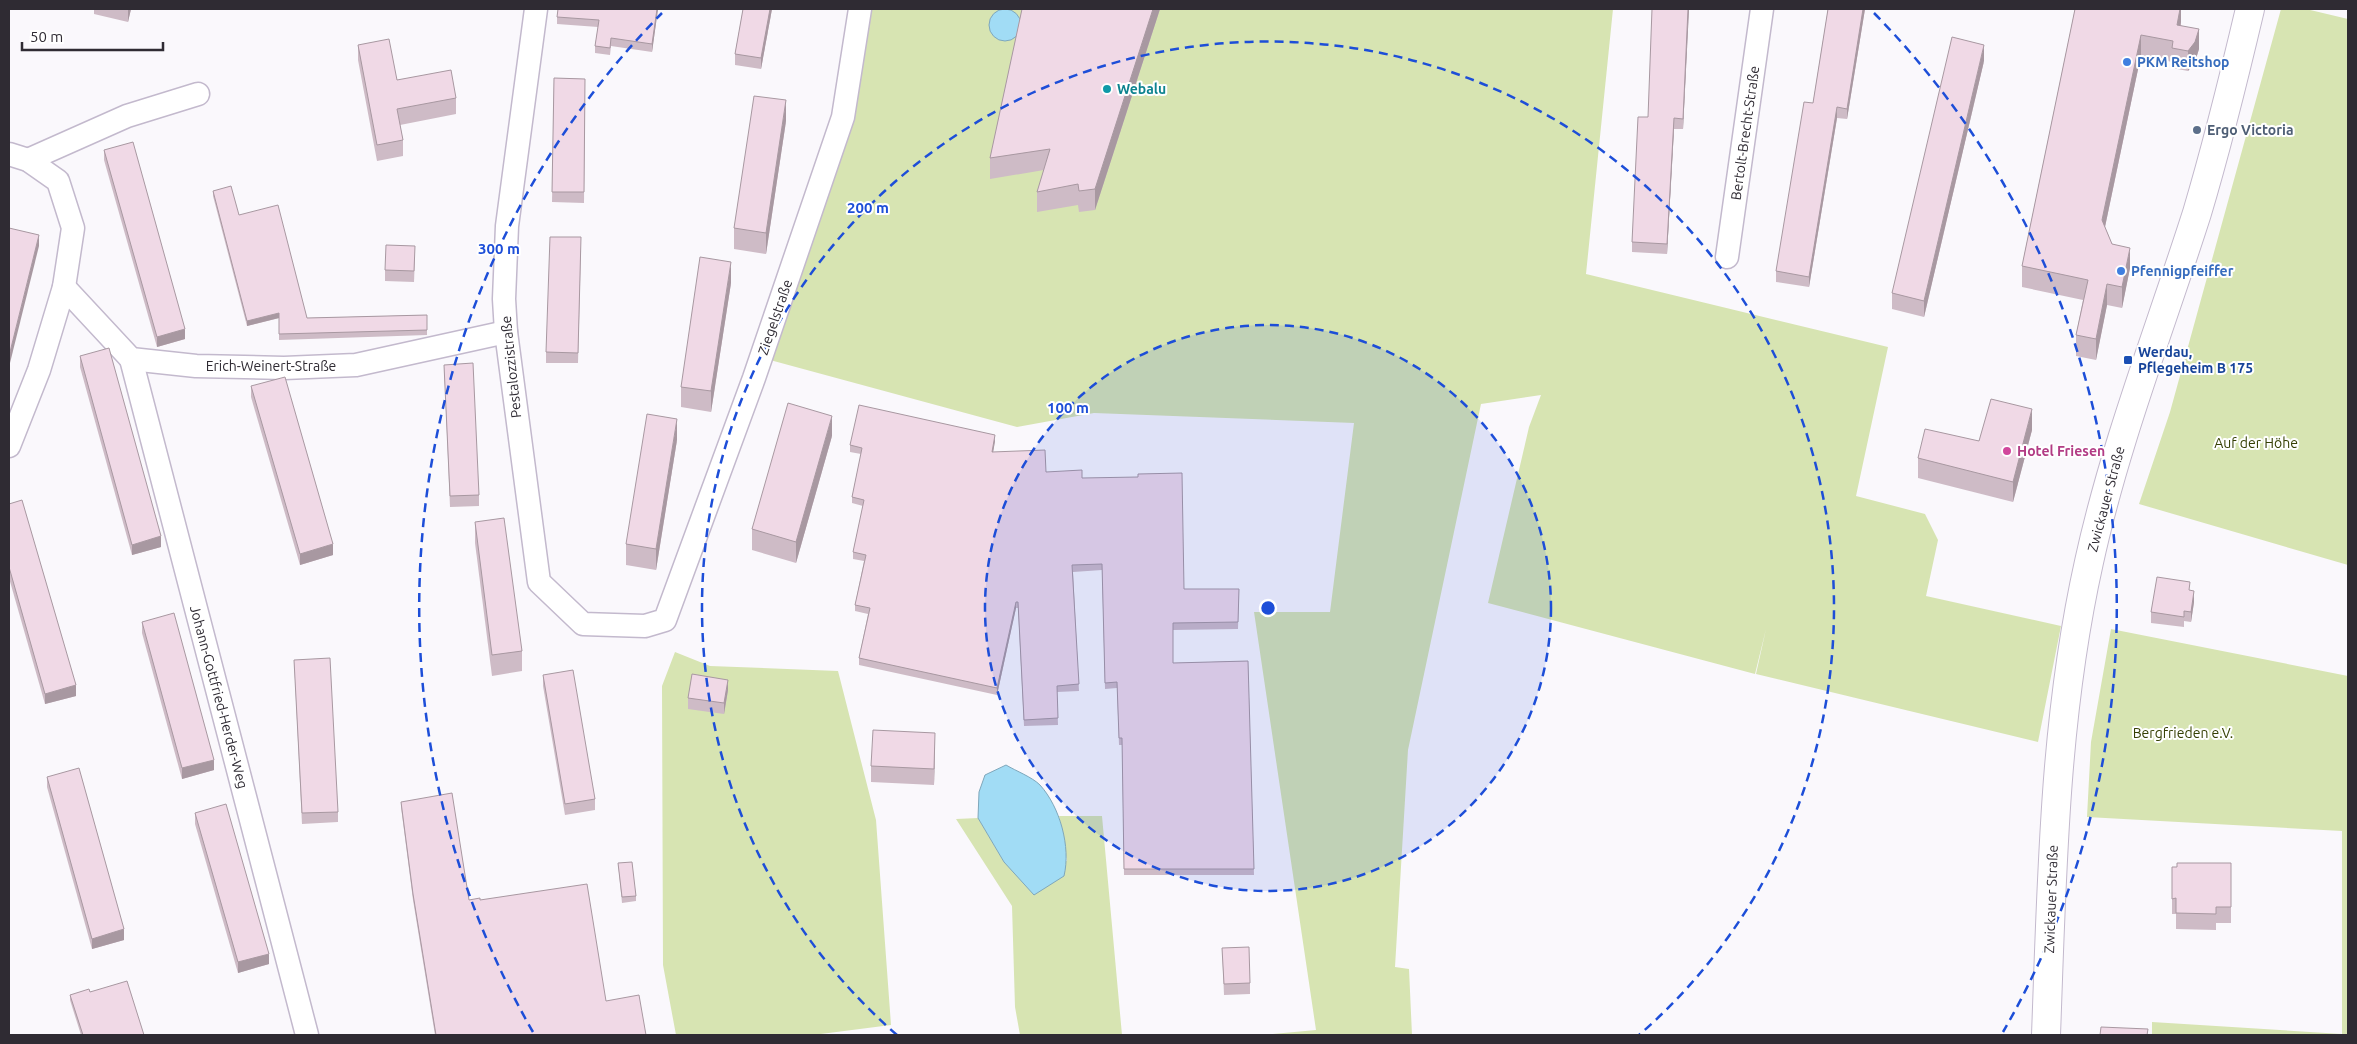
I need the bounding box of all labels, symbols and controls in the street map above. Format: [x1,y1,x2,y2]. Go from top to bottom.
scale bar [22,20,164,52]
text: 50 m [30,28,63,45]
place label: PKM Reitshop [2137,54,2229,70]
marker: PKM Reitshop [2121,56,2133,68]
street label: Bertolt-Brecht-Straße [1728,65,1762,201]
place label: Webalu [1117,81,1166,97]
marker: Webalu [1101,83,1113,95]
place label: Ergo Victoria [2207,122,2294,138]
marker: Ergo Victoria [2191,124,2203,136]
text: 200 m [847,199,889,216]
text: 300 m [478,240,520,257]
place label: Pfennigpfeiffer [2131,263,2234,279]
marker: Pfennigpfeiffer [2115,265,2127,277]
street label: Ziegelstraße [755,277,795,357]
street label: Pestalozzistraße [498,315,524,419]
place label: Werdau, Pflegeheim B 175 [2138,344,2253,376]
marker: Werdau, Pflegeheim B 175 [2122,354,2134,366]
street label: Erich-Weinert-Straße [206,358,336,374]
text: 100 m [1047,399,1089,416]
park label: Auf der Höhe [2214,435,2298,451]
place label: Hotel Friesen [2017,443,2105,459]
marker: Hotel Friesen [2001,445,2013,457]
street label: Zwickauer Straße [2084,445,2128,553]
centre of rings [1259,599,1277,617]
street label: Johann-Gottfried-Herder-Weg [187,604,251,790]
park label: Bergfrieden e.V. [2133,725,2233,741]
street label: Zwickauer Straße [2041,844,2061,954]

